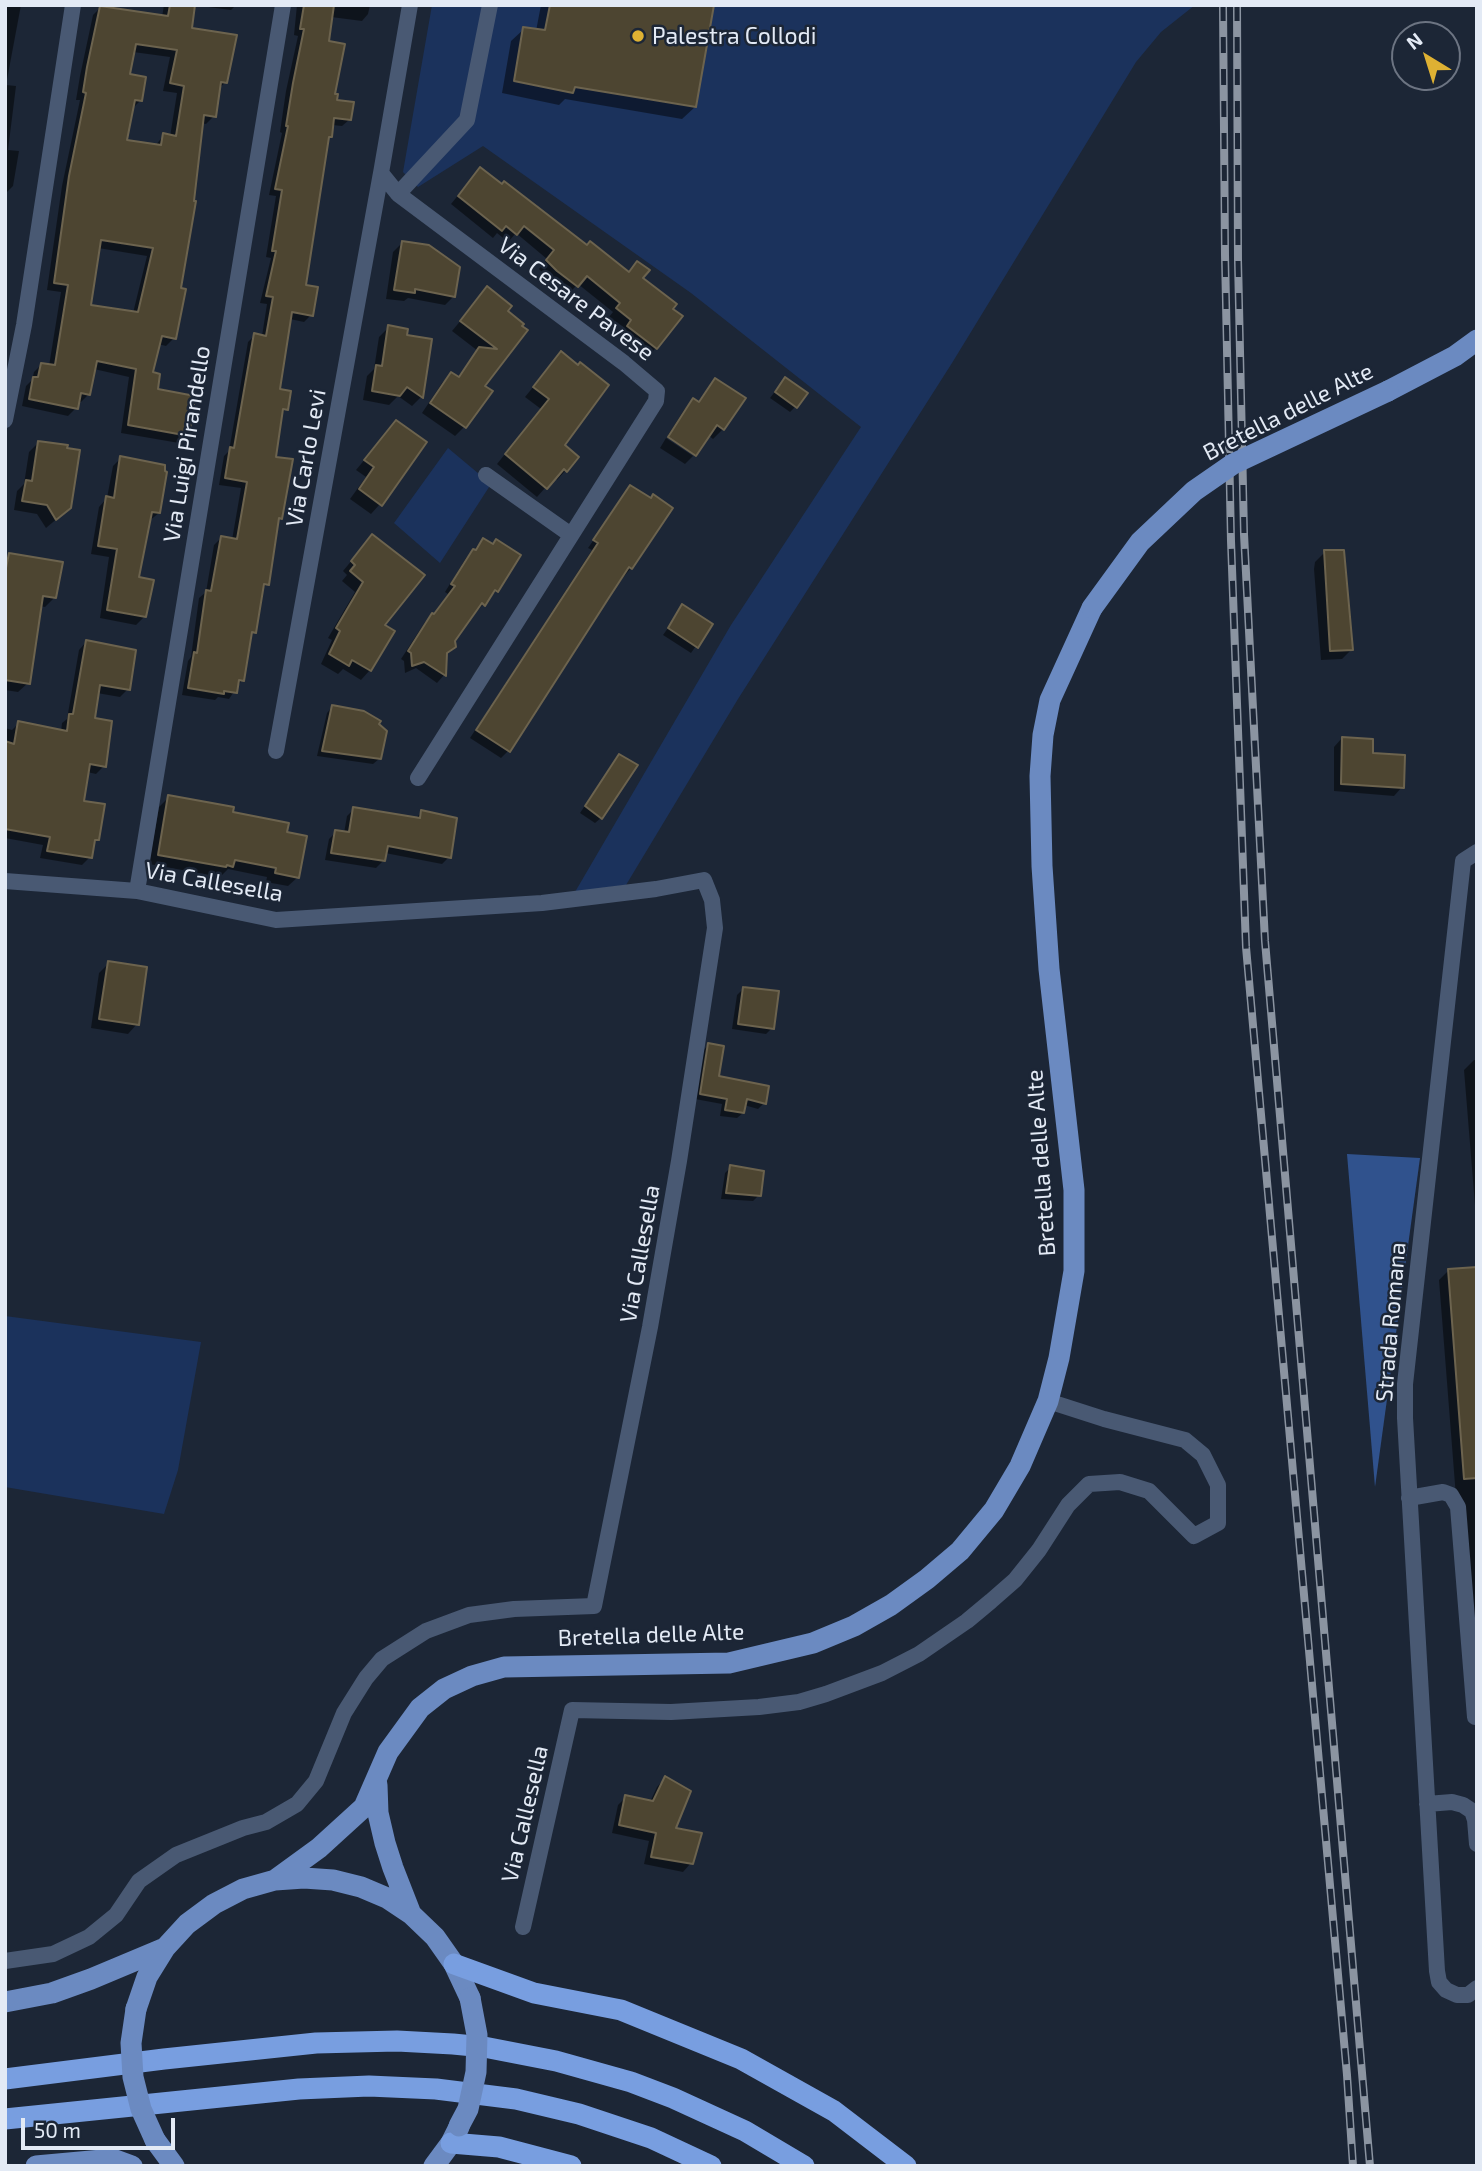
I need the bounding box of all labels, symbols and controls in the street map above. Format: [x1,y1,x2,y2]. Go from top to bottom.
north arrow [1391,21,1461,91]
place label: Palestra Collodi [652,22,816,50]
text: N [1402,27,1426,54]
marker: Palestra Collodi [630,28,646,44]
street label: Via Cesare Pavese [493,231,659,367]
street label: Via Luigi Pirandello [158,344,216,544]
street label: Bretella delle Alte [1199,357,1377,467]
street label: Via Carlo Levi [280,387,332,529]
street label: Via Callesella [143,856,285,908]
street label: Bretella delle Alte [1021,1069,1061,1257]
street label: Via Callesella [614,1183,666,1325]
street label: Strada Romana [1370,1241,1412,1403]
street label: Bretella delle Alte [557,1618,745,1652]
street label: Via Callesella [496,1743,554,1885]
scale bar [24,2104,178,2148]
text: 50 m [34,2117,81,2142]

